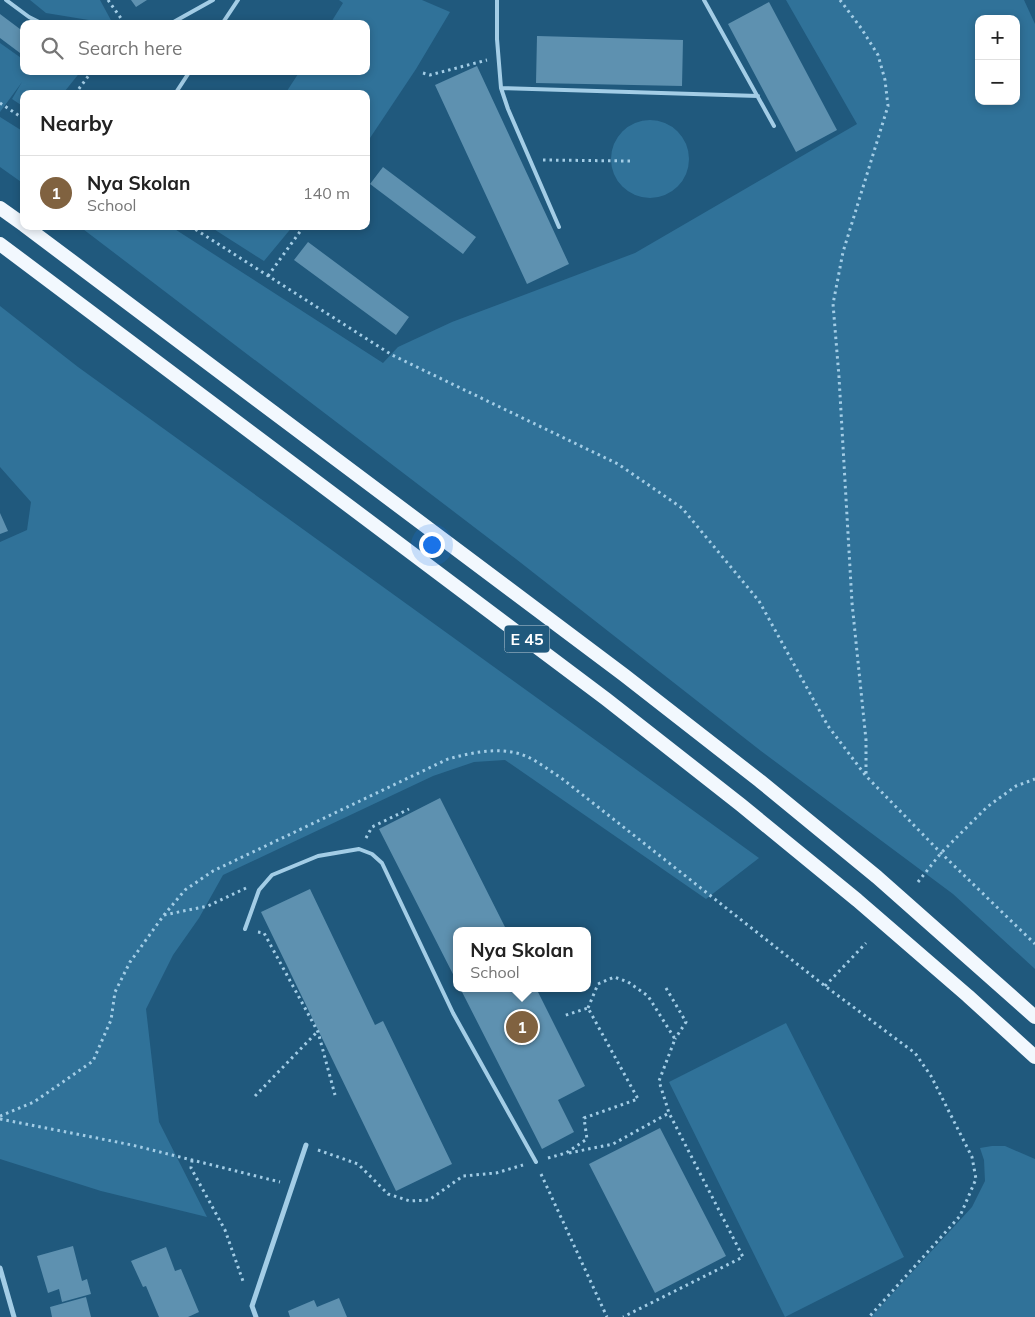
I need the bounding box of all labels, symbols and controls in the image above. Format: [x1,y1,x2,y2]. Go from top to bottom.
map controls [975,15,1020,105]
button: + [975,15,1020,60]
search box [20,20,370,75]
icon: search [38,34,66,62]
text: Search here [78,36,182,60]
button: − [975,60,1020,105]
text: Nearby [40,110,113,136]
text: Nya Skolan [87,171,190,195]
text: 1 [51,183,61,203]
text: 140 m [303,183,350,203]
text: School [87,195,136,215]
your location [419,532,445,558]
road number: E 45 [504,626,550,652]
popup [453,927,591,992]
text: Nya Skolan [470,938,574,962]
text: School [470,962,520,982]
pin: 1 [506,1008,538,1046]

